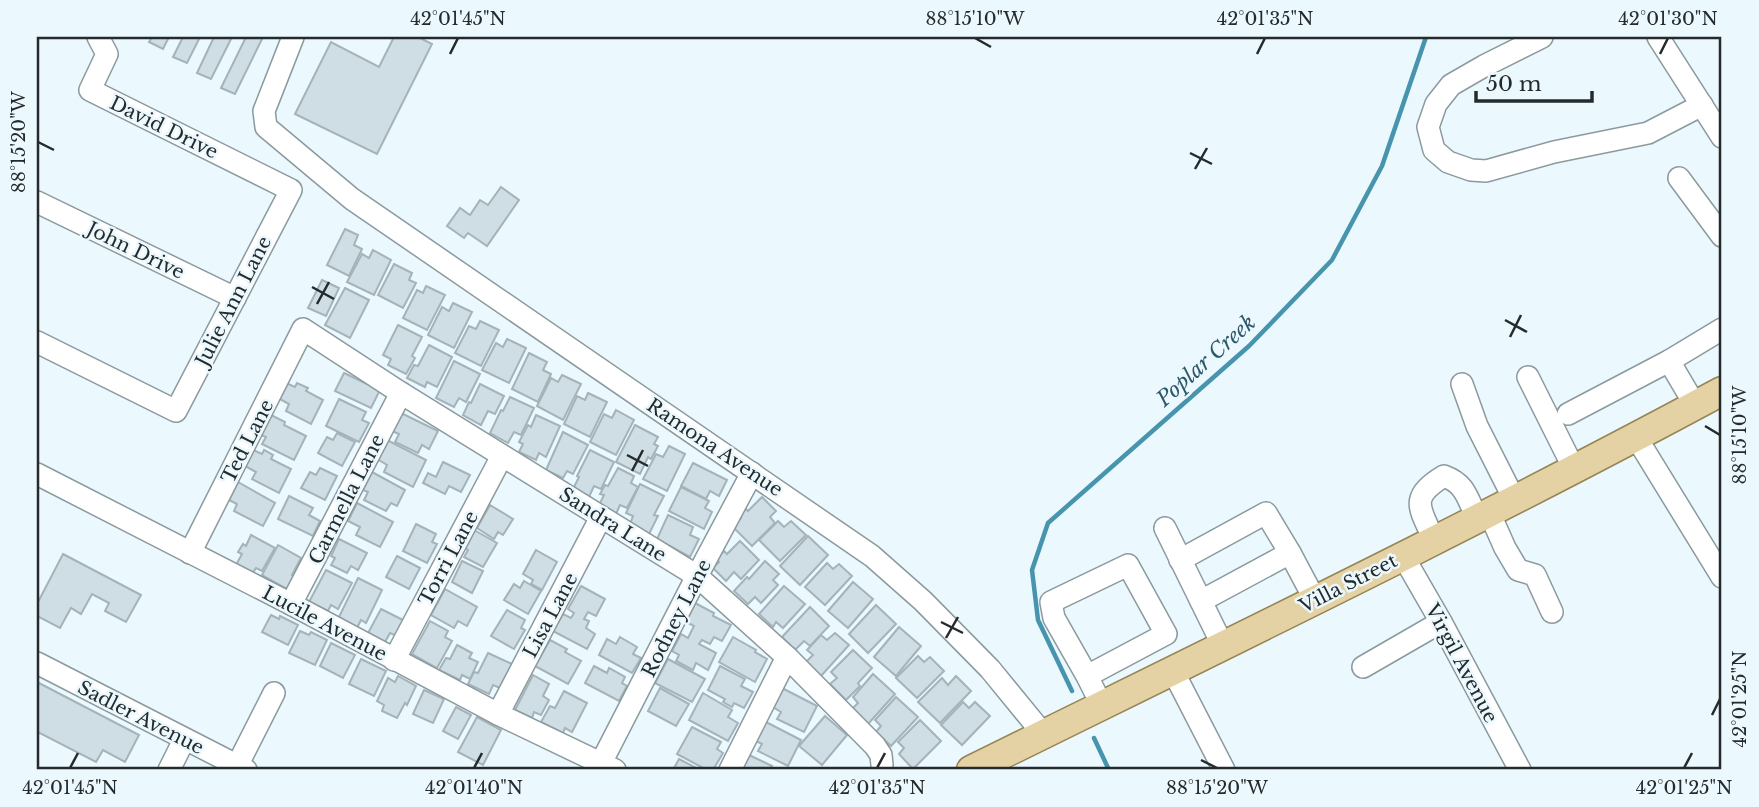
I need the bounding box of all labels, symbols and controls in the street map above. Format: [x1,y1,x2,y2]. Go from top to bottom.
text: 42°01'45"N [410,8,506,30]
text: 88°15'10"W [926,8,1025,30]
text: 42°01'35"N [1217,8,1313,30]
text: 42°01'30"N [1618,8,1718,30]
scale bar [1476,60,1591,104]
text: 50 m [1486,71,1542,97]
text: 88°15'20"W [8,90,30,193]
street label: David Drive [106,91,222,164]
street label: John Drive [81,216,188,284]
street label: Julie Ann Lane [189,232,276,373]
water label: Poplar Creek [1150,310,1261,413]
text: 88°15'10"W [1729,385,1751,484]
street label: Ramona Avenue [642,393,787,501]
street label: Ted Lane [217,396,278,487]
street label: Carmella Lane [304,431,389,568]
street label: Sandra Lane [555,482,671,566]
street label: Torri Lane [414,507,483,610]
street label: Villa Street [1295,549,1402,618]
street label: Rodney Lane [637,555,716,681]
street label: Lisa Lane [518,569,582,662]
street label: Lucile Avenue [259,581,391,666]
street label: Virgil Avenue [1420,599,1503,727]
text: 42°01'25"N [1729,651,1751,747]
street label: Sadler Avenue [74,676,208,759]
text: 42°01'45"N [22,777,118,799]
text: 42°01'40"N [425,777,523,799]
text: 42°01'35"N [829,777,925,799]
text: 88°15'20"W [1166,777,1269,799]
text: 42°01'25"N [1636,777,1732,799]

